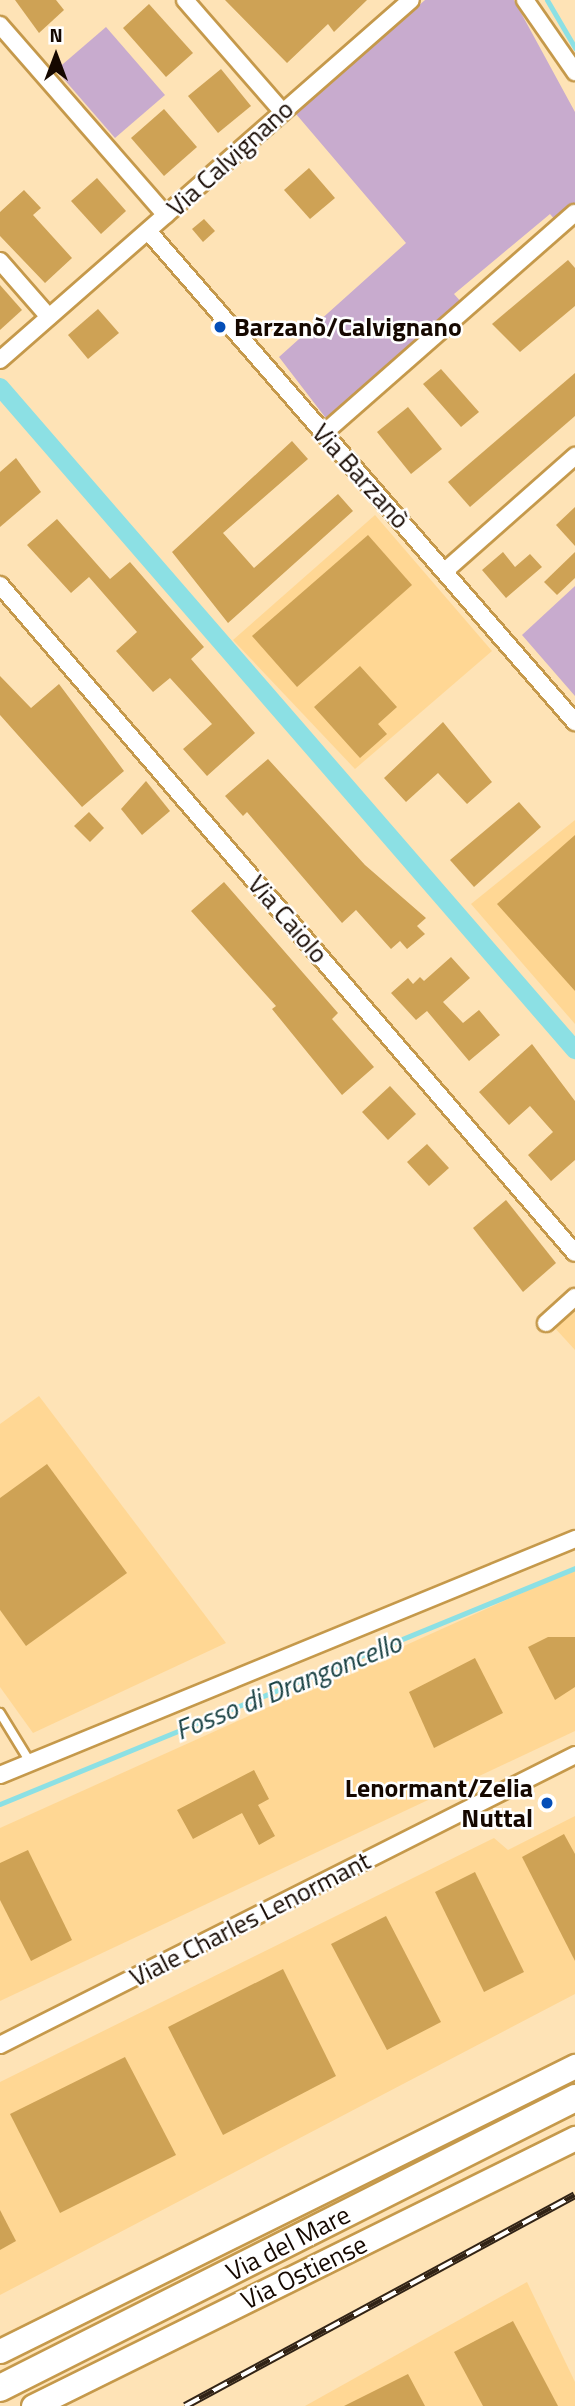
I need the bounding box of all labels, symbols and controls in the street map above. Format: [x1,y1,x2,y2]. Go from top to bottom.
text: N [49,20,63,49]
north arrow [21,21,91,91]
street label: Via Calvignano [160,93,300,223]
place label: Barzanò/Calvignano [234,311,462,343]
marker: Barzanò/Calvignano [212,319,228,335]
street label: Via Barzanò [306,417,416,535]
street label: Via Caiolo [241,869,335,969]
water label: Fosso di Drangoncello [170,1625,406,1747]
place label: Lenormant/Zelia Nuttal [345,1772,533,1834]
marker: Lenormant/Zelia Nuttal [539,1795,555,1811]
street label: Viale Charles Lenormant [125,1845,375,1993]
street label: Via del Mare [221,2198,355,2288]
street label: Via Ostiense [236,2228,372,2316]

